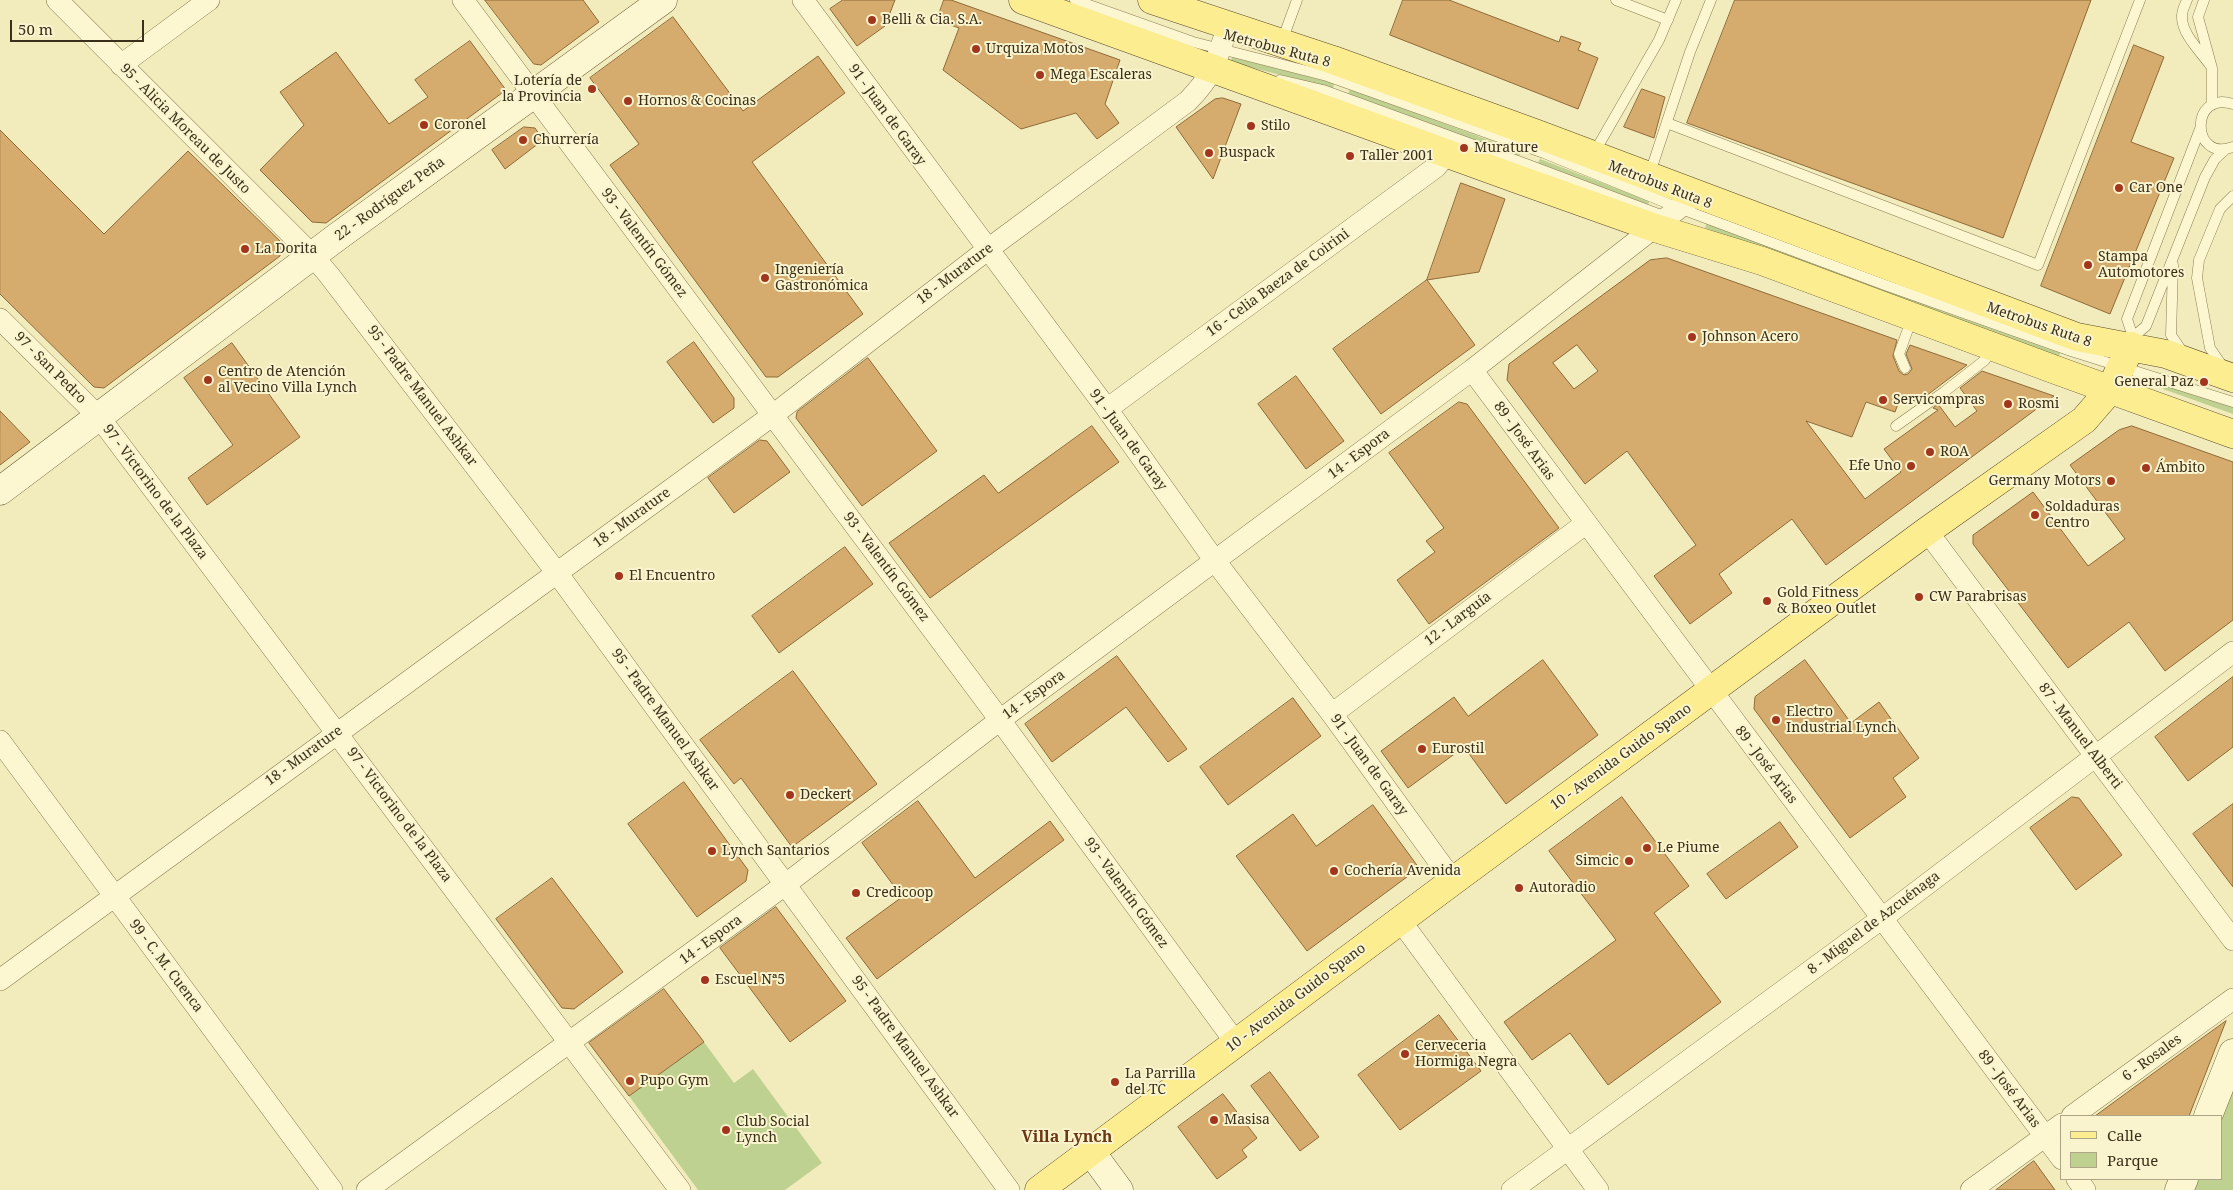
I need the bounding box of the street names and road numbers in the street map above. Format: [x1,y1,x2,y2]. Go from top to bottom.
street label: Metrobus Ruta 8 [1222,27,1332,71]
street label: 95 - Alicia Moreau de Justo [116,60,254,198]
street label: 91 - Juan de Garay [845,61,929,169]
street label: 22 - Rodríguez Peña [332,153,448,245]
street label: Metrobus Ruta 8 [1606,157,1714,213]
street label: 93 - Valentín Gómez [597,185,691,301]
street label: 16 - Celia Baeza de Coirini [1203,226,1353,340]
street label: 18 - Murature [913,240,997,308]
street label: Metrobus Ruta 8 [1984,299,2094,351]
street label: 95 - Padre Manuel Ashkar [364,322,480,470]
street label: 97 - San Pedro [11,329,89,407]
street label: 91 - Juan de Garay [1086,386,1170,494]
street label: 89 - José Arias [1490,398,1558,484]
street label: 97 - Victorino de la Plaza [99,421,211,563]
street label: 14 - Espora [1325,425,1393,483]
street label: 18 - Murature [590,484,674,552]
street label: 93 - Valentín Gómez [839,509,933,625]
street label: 12 - Larguía [1421,588,1495,650]
street label: 95 - Padre Manuel Ashkar [608,645,722,795]
street label: 14 - Espora [999,667,1069,723]
street label: 87 - Manuel Alberti [2035,680,2125,792]
street label: 10 - Avenida Guido Spano [1547,700,1695,814]
street label: 91 - Juan de Garay [1327,711,1411,819]
street label: 18 - Murature [262,722,346,790]
street label: 89 - José Arias [1731,723,1801,807]
street label: 97 - Victorino de la Plaza [343,744,455,886]
street label: 93 - Valentín Gómez [1080,834,1172,952]
street label: 8 - Miguel de Azcuénaga [1805,868,1943,978]
street label: 14 - Espora [676,912,746,968]
street label: 99 - C. M. Cuenca [126,916,206,1016]
street label: 10 - Avenida Guido Spano [1223,940,1369,1056]
street label: 95 - Padre Manuel Ashkar [848,972,962,1122]
street label: 6 - Rosales [2119,1031,2185,1085]
street label: 89 - José Arias [1974,1047,2044,1131]

